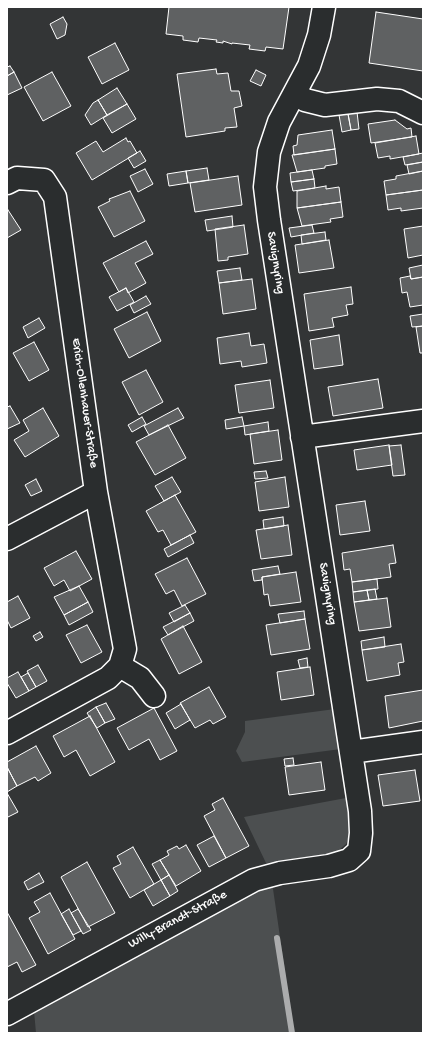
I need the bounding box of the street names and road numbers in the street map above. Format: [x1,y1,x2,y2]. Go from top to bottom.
street label: Savignyring [262,231,288,295]
street label: Erich-Ollenhauer-Straße [67,337,101,469]
street label: Savignyring [314,562,340,626]
street label: Willy-Brandt-Straße [126,887,230,953]

